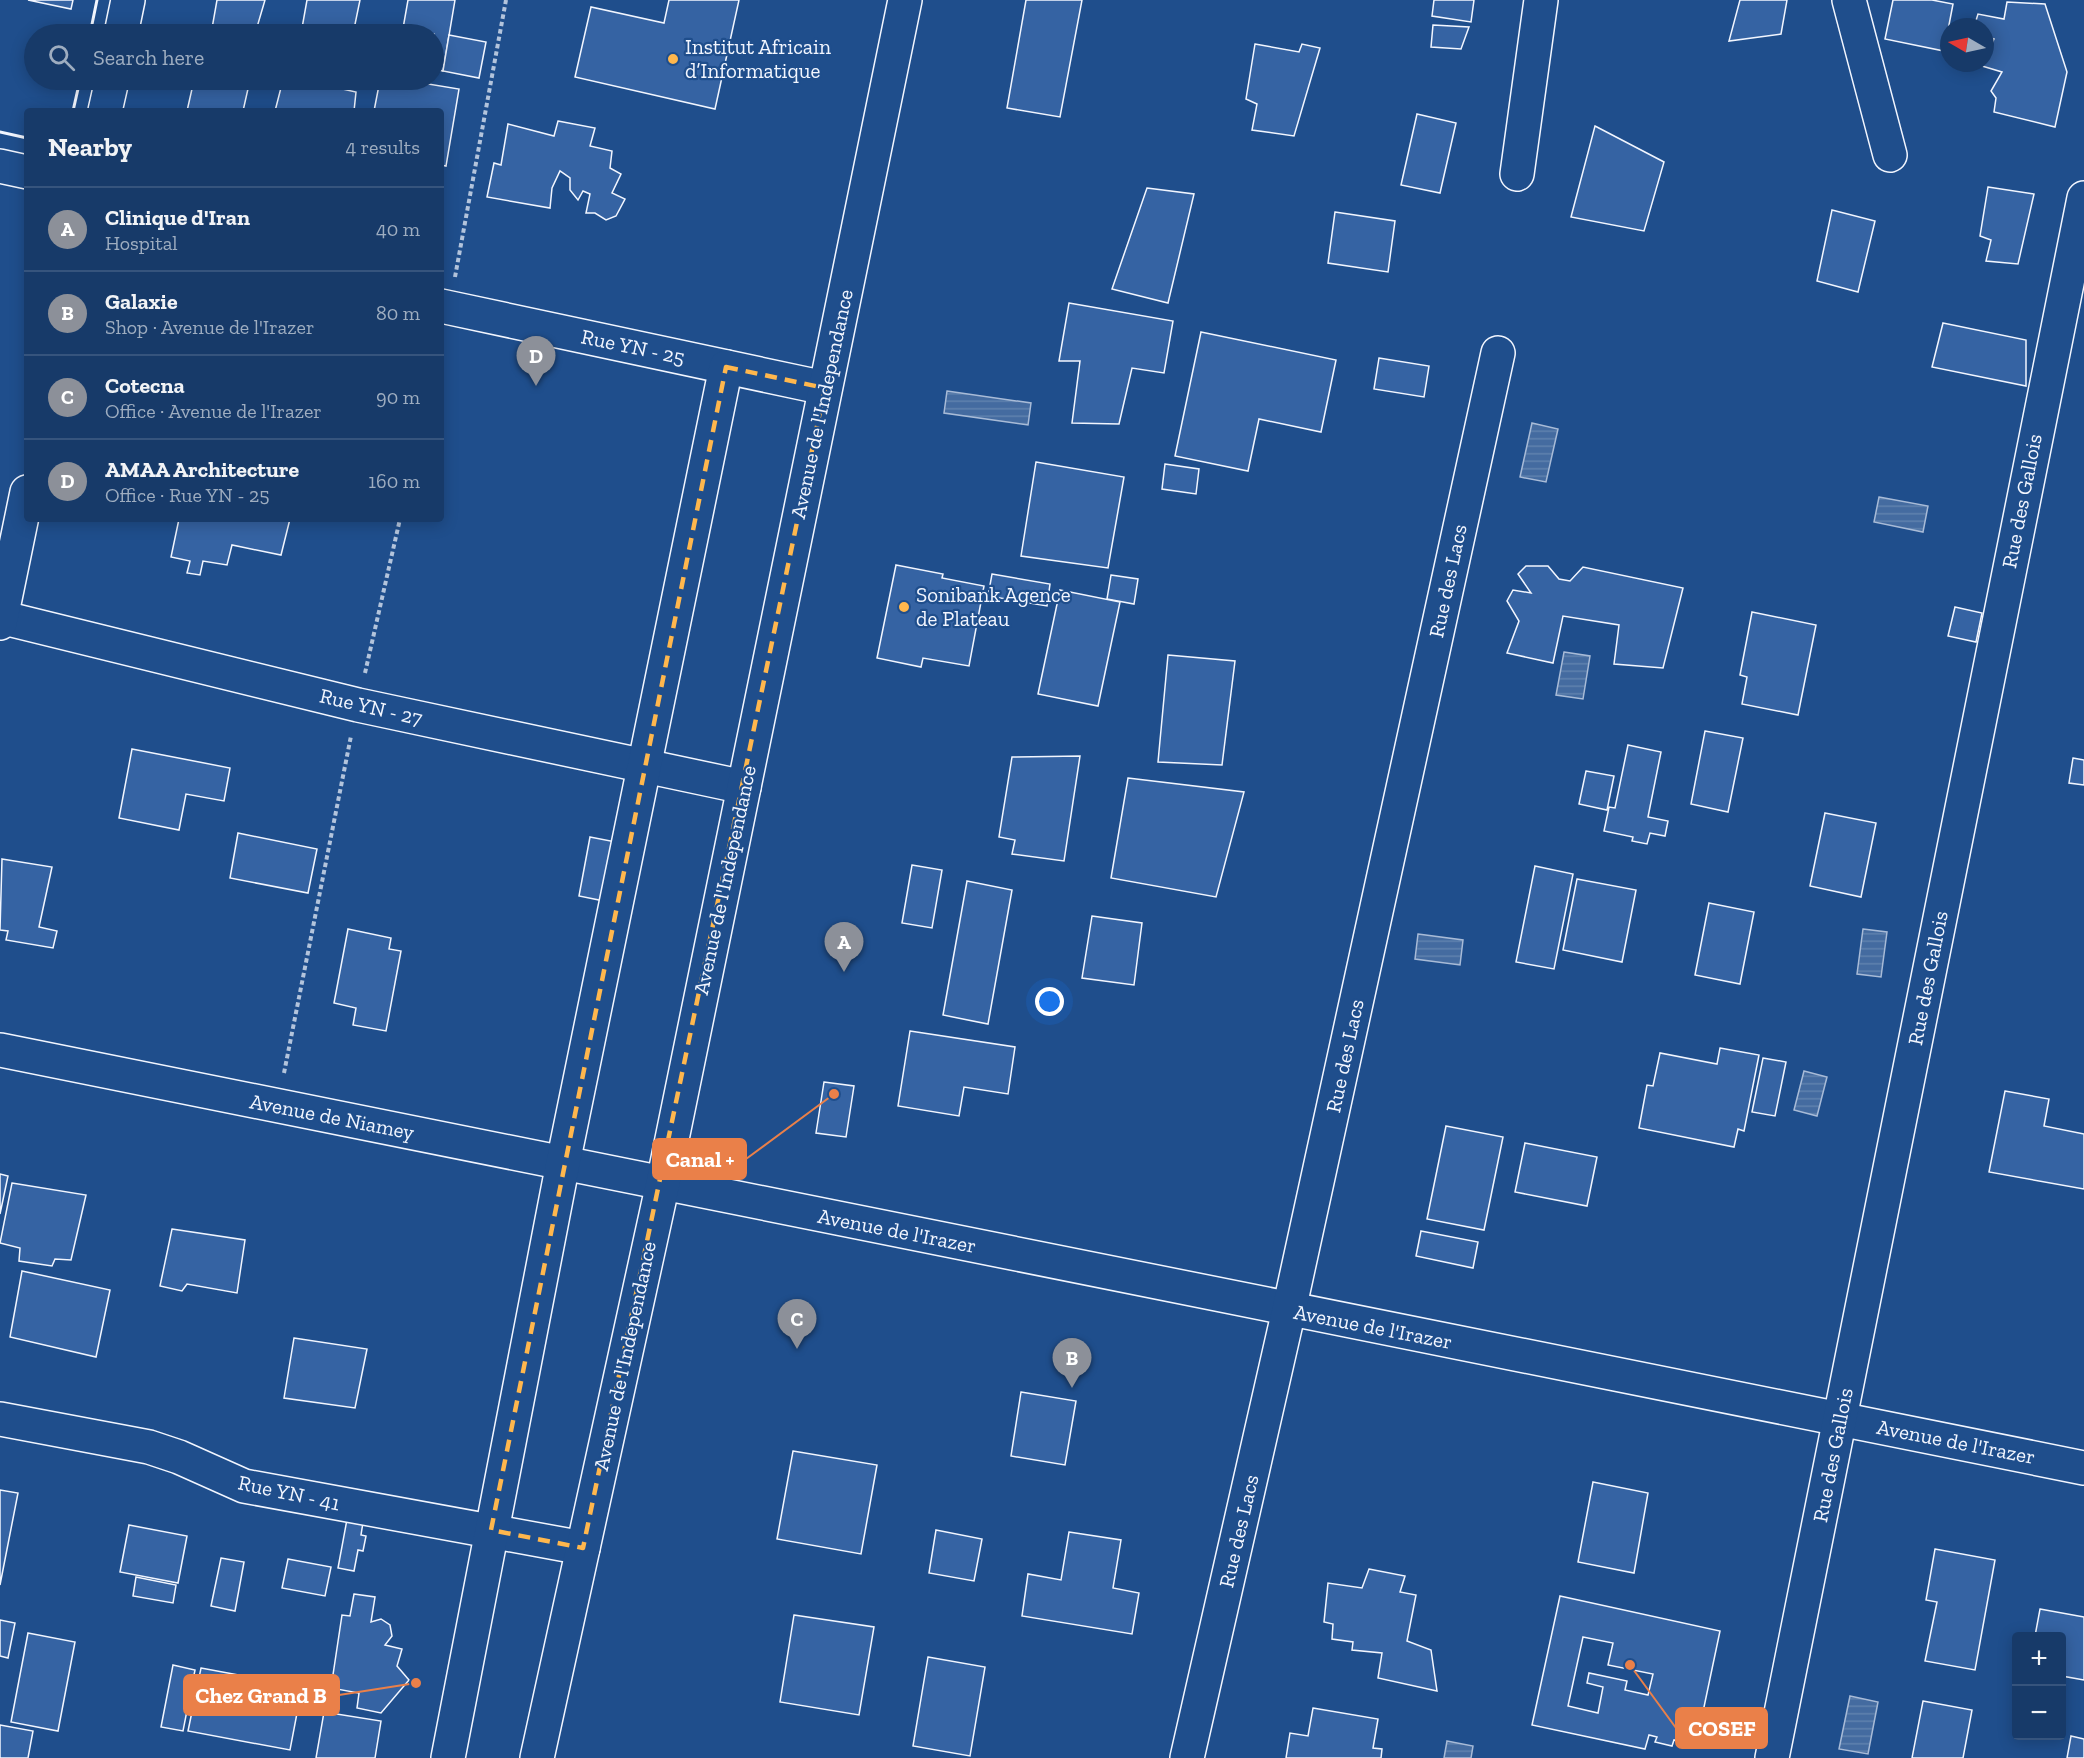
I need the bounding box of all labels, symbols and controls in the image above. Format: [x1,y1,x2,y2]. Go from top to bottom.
north arrow [1940,18,1994,72]
search box [24,24,444,90]
place label: Institut Africain d’Informatique [685,34,831,83]
icon: search [45,41,78,74]
text: Search here [93,44,204,71]
marker: Institut Africain d’Informatique [666,52,680,66]
text: Nearby [48,131,132,163]
text: 4 results [345,135,420,159]
text: Clinique d'Iran [105,204,250,231]
text: A [61,217,74,241]
text: 40 m [376,217,420,241]
text: Hospital [105,231,178,255]
street label: Avenue de l'Independance [785,287,858,521]
text: Galaxie [105,288,178,315]
text: B [61,301,74,325]
text: 80 m [376,301,420,325]
text: Shop · Avenue de l'Irazer [105,315,314,339]
street label: Rue YN - 25 [579,323,687,370]
pin: D [516,336,556,386]
text: Cotecna [105,372,185,399]
text: C [61,385,74,409]
text: 90 m [376,385,420,409]
text: Office · Avenue de l'Irazer [105,399,322,423]
street label: Rue des Gallois [1996,432,2047,570]
text: AMAA Architecture [105,456,299,483]
text: D [61,469,74,493]
text: 160 m [368,469,420,493]
text: Office · Rue YN - 25 [105,483,269,507]
street label: Rue des Lacs [1423,522,1472,640]
place label: Sonibank Agence de Plateau [916,582,1071,631]
marker: Sonibank Agence de Plateau [897,600,911,614]
street label: Rue YN - 27 [317,683,425,730]
street label: Avenue de l'Independance [688,763,761,997]
street label: Rue des Gallois [1902,909,1953,1047]
pin: A [824,922,864,972]
your location [1035,987,1064,1016]
street label: Rue des Lacs [1320,997,1369,1115]
street label: Avenue de Niamey [248,1088,417,1145]
callout: Canal + [653,1139,746,1179]
text: Canal + [666,1146,735,1173]
street label: Avenue de l'Irazer [816,1203,979,1258]
street label: Avenue de l'Independance [588,1239,661,1473]
street label: Avenue de l'Irazer [1292,1299,1455,1354]
pin: C [778,1300,816,1349]
pin: B [1052,1338,1092,1388]
street label: Rue des Gallois [1807,1386,1858,1524]
street label: Avenue de l'Irazer [1875,1414,2038,1469]
street label: Rue YN - 41 [236,1470,342,1515]
street label: Rue des Lacs [1213,1472,1264,1590]
map controls [2012,1632,2066,1740]
button: + [2012,1632,2066,1686]
callout: Chez Grand B [184,1675,339,1715]
text: Chez Grand B [195,1682,327,1709]
button: − [2012,1686,2066,1740]
callout: COSEF [1676,1708,1767,1748]
text: COSEF [1688,1715,1756,1742]

